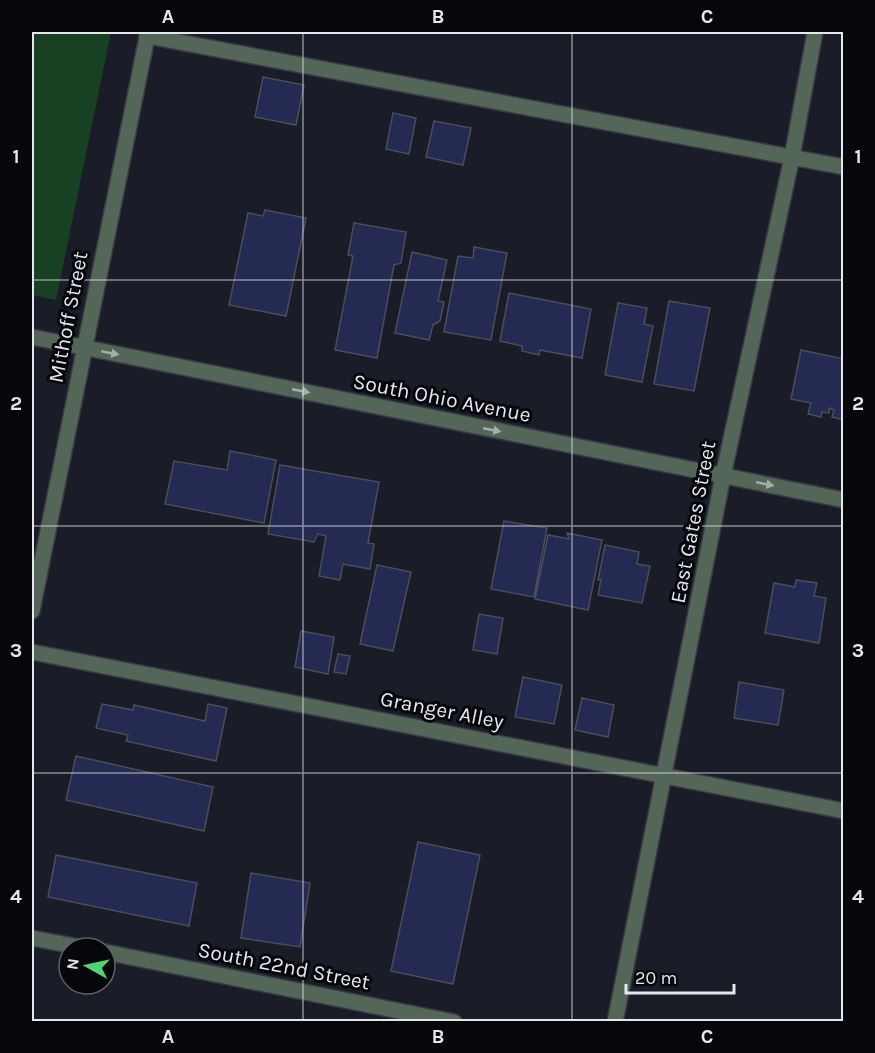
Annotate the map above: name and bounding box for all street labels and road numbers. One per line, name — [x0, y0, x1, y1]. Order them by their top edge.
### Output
street label: Mithoff Street — [44, 249, 92, 385]
street label: South Ohio Avenue — [351, 369, 533, 427]
street label: East Gates Street — [666, 439, 721, 605]
street label: Granger Alley — [378, 686, 506, 734]
street label: South 22nd Street — [196, 938, 372, 994]

